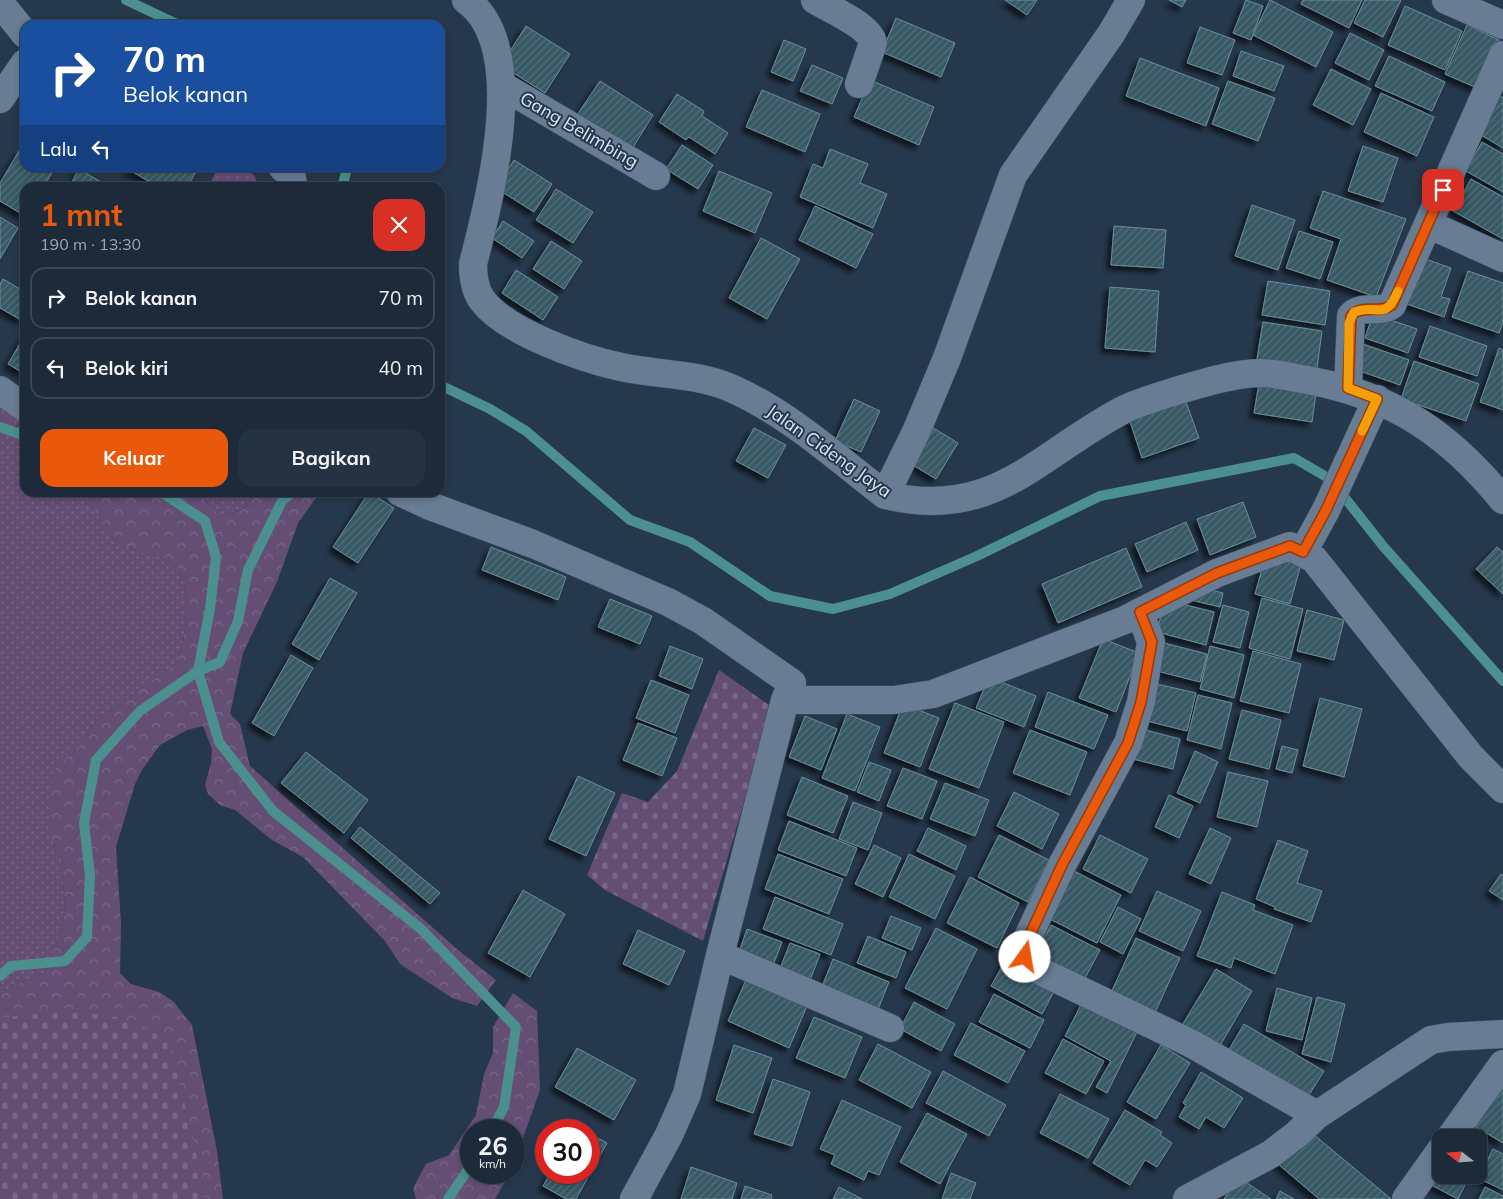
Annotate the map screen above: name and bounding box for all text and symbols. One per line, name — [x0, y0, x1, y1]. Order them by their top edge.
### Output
text: 70 m — [123, 37, 206, 81]
icon: right — [40, 40, 105, 105]
text: Belok kanan — [123, 80, 248, 108]
street label: Gang Belimbing — [516, 86, 643, 173]
icon: left — [87, 135, 115, 163]
text: Lalu — [40, 137, 77, 161]
pin — [1422, 169, 1464, 211]
icon: arrive — [1429, 176, 1457, 204]
text: 1 mnt — [40, 196, 123, 234]
button: close — [373, 199, 425, 251]
text: 190 m · 13:30 — [40, 234, 141, 254]
icon: right — [42, 284, 70, 312]
text: Belok kanan — [85, 286, 197, 310]
text: 70 m — [379, 286, 423, 310]
icon: left — [42, 354, 70, 382]
text: Belok kiri — [85, 356, 168, 380]
text: 40 m — [379, 356, 423, 380]
street label: Jalan Cideng Jaya — [762, 399, 896, 502]
button: Keluar — [40, 429, 228, 487]
button: Bagikan — [238, 429, 425, 487]
position arrow — [998, 930, 1050, 982]
speed limit sign: 30 — [535, 1119, 600, 1184]
north arrow — [1432, 1129, 1488, 1184]
map controls — [1432, 1129, 1487, 1184]
text: 26 — [477, 1130, 508, 1161]
text: km/h — [479, 1156, 506, 1171]

